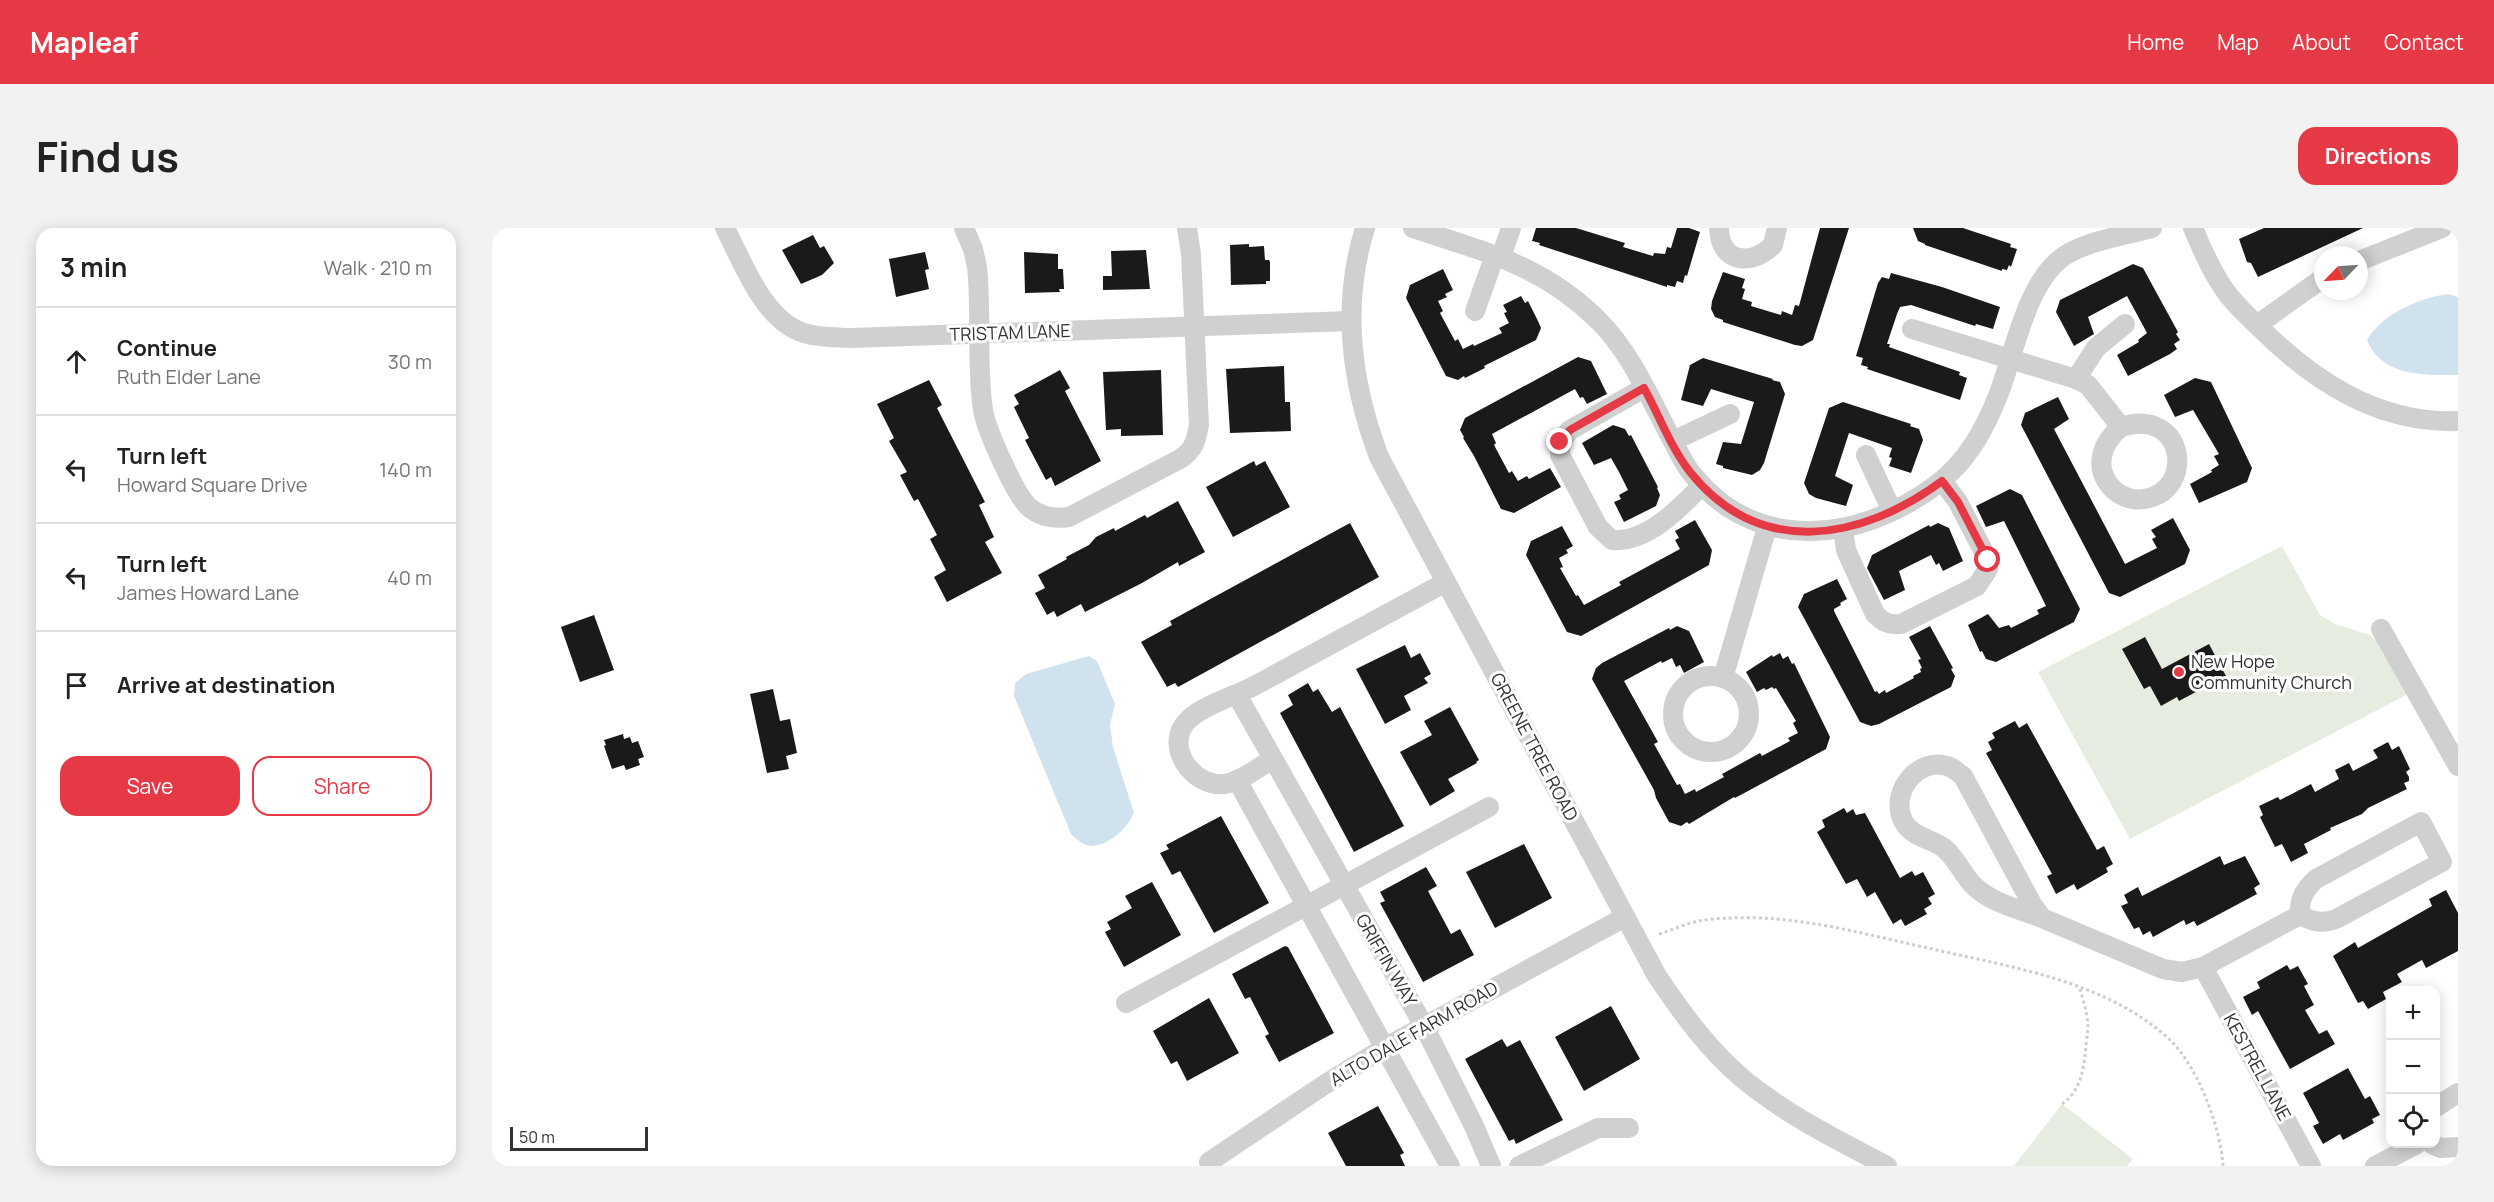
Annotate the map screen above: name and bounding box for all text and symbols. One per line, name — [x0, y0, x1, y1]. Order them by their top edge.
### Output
text: Mapleaf — [30, 23, 138, 61]
text: Home — [2127, 28, 2184, 56]
text: Map — [2217, 28, 2259, 56]
text: About — [2292, 28, 2351, 56]
text: Contact — [2384, 28, 2464, 56]
text: Find us — [36, 127, 179, 185]
button: Directions — [2298, 127, 2458, 185]
north arrow — [2314, 246, 2368, 300]
text: 3 min — [60, 249, 127, 285]
text: Walk · 210 m — [324, 254, 432, 281]
street label: TRISTAM LANE — [949, 318, 1071, 346]
text: Continue — [117, 333, 217, 363]
icon: ahead — [60, 345, 93, 378]
text: 30 m — [388, 348, 432, 375]
text: Ruth Elder Lane — [117, 363, 261, 390]
route end — [1546, 428, 1572, 454]
text: Turn left — [117, 441, 207, 471]
icon: left — [60, 453, 93, 486]
text: 140 m — [379, 456, 432, 483]
text: Howard Square Drive — [117, 471, 307, 498]
route start — [1974, 546, 2000, 572]
text: Turn left — [117, 549, 207, 579]
icon: left — [60, 561, 93, 594]
text: 40 m — [387, 564, 432, 591]
text: James Howard Lane — [117, 579, 299, 606]
place label: New Hope Community Church — [2191, 649, 2352, 694]
marker: New Hope Community Church — [2172, 665, 2186, 679]
street label: GREENE TREE ROAD — [1486, 668, 1584, 825]
icon: arrive — [60, 669, 93, 702]
text: Arrive at destination — [117, 670, 335, 700]
button: Save — [60, 756, 240, 816]
button: Share — [252, 756, 432, 816]
street label: GRIFFIN WAY — [1351, 909, 1423, 1011]
street label: ALTO DALE FARM ROAD — [1325, 975, 1502, 1091]
map controls — [2386, 986, 2440, 1148]
button: + — [2386, 986, 2440, 1040]
street label: KESTREL LANE — [2219, 1009, 2297, 1124]
button: − — [2386, 1040, 2440, 1094]
button: locate — [2386, 1094, 2440, 1148]
scale bar — [510, 1124, 648, 1152]
text: 50 m — [519, 1126, 555, 1148]

